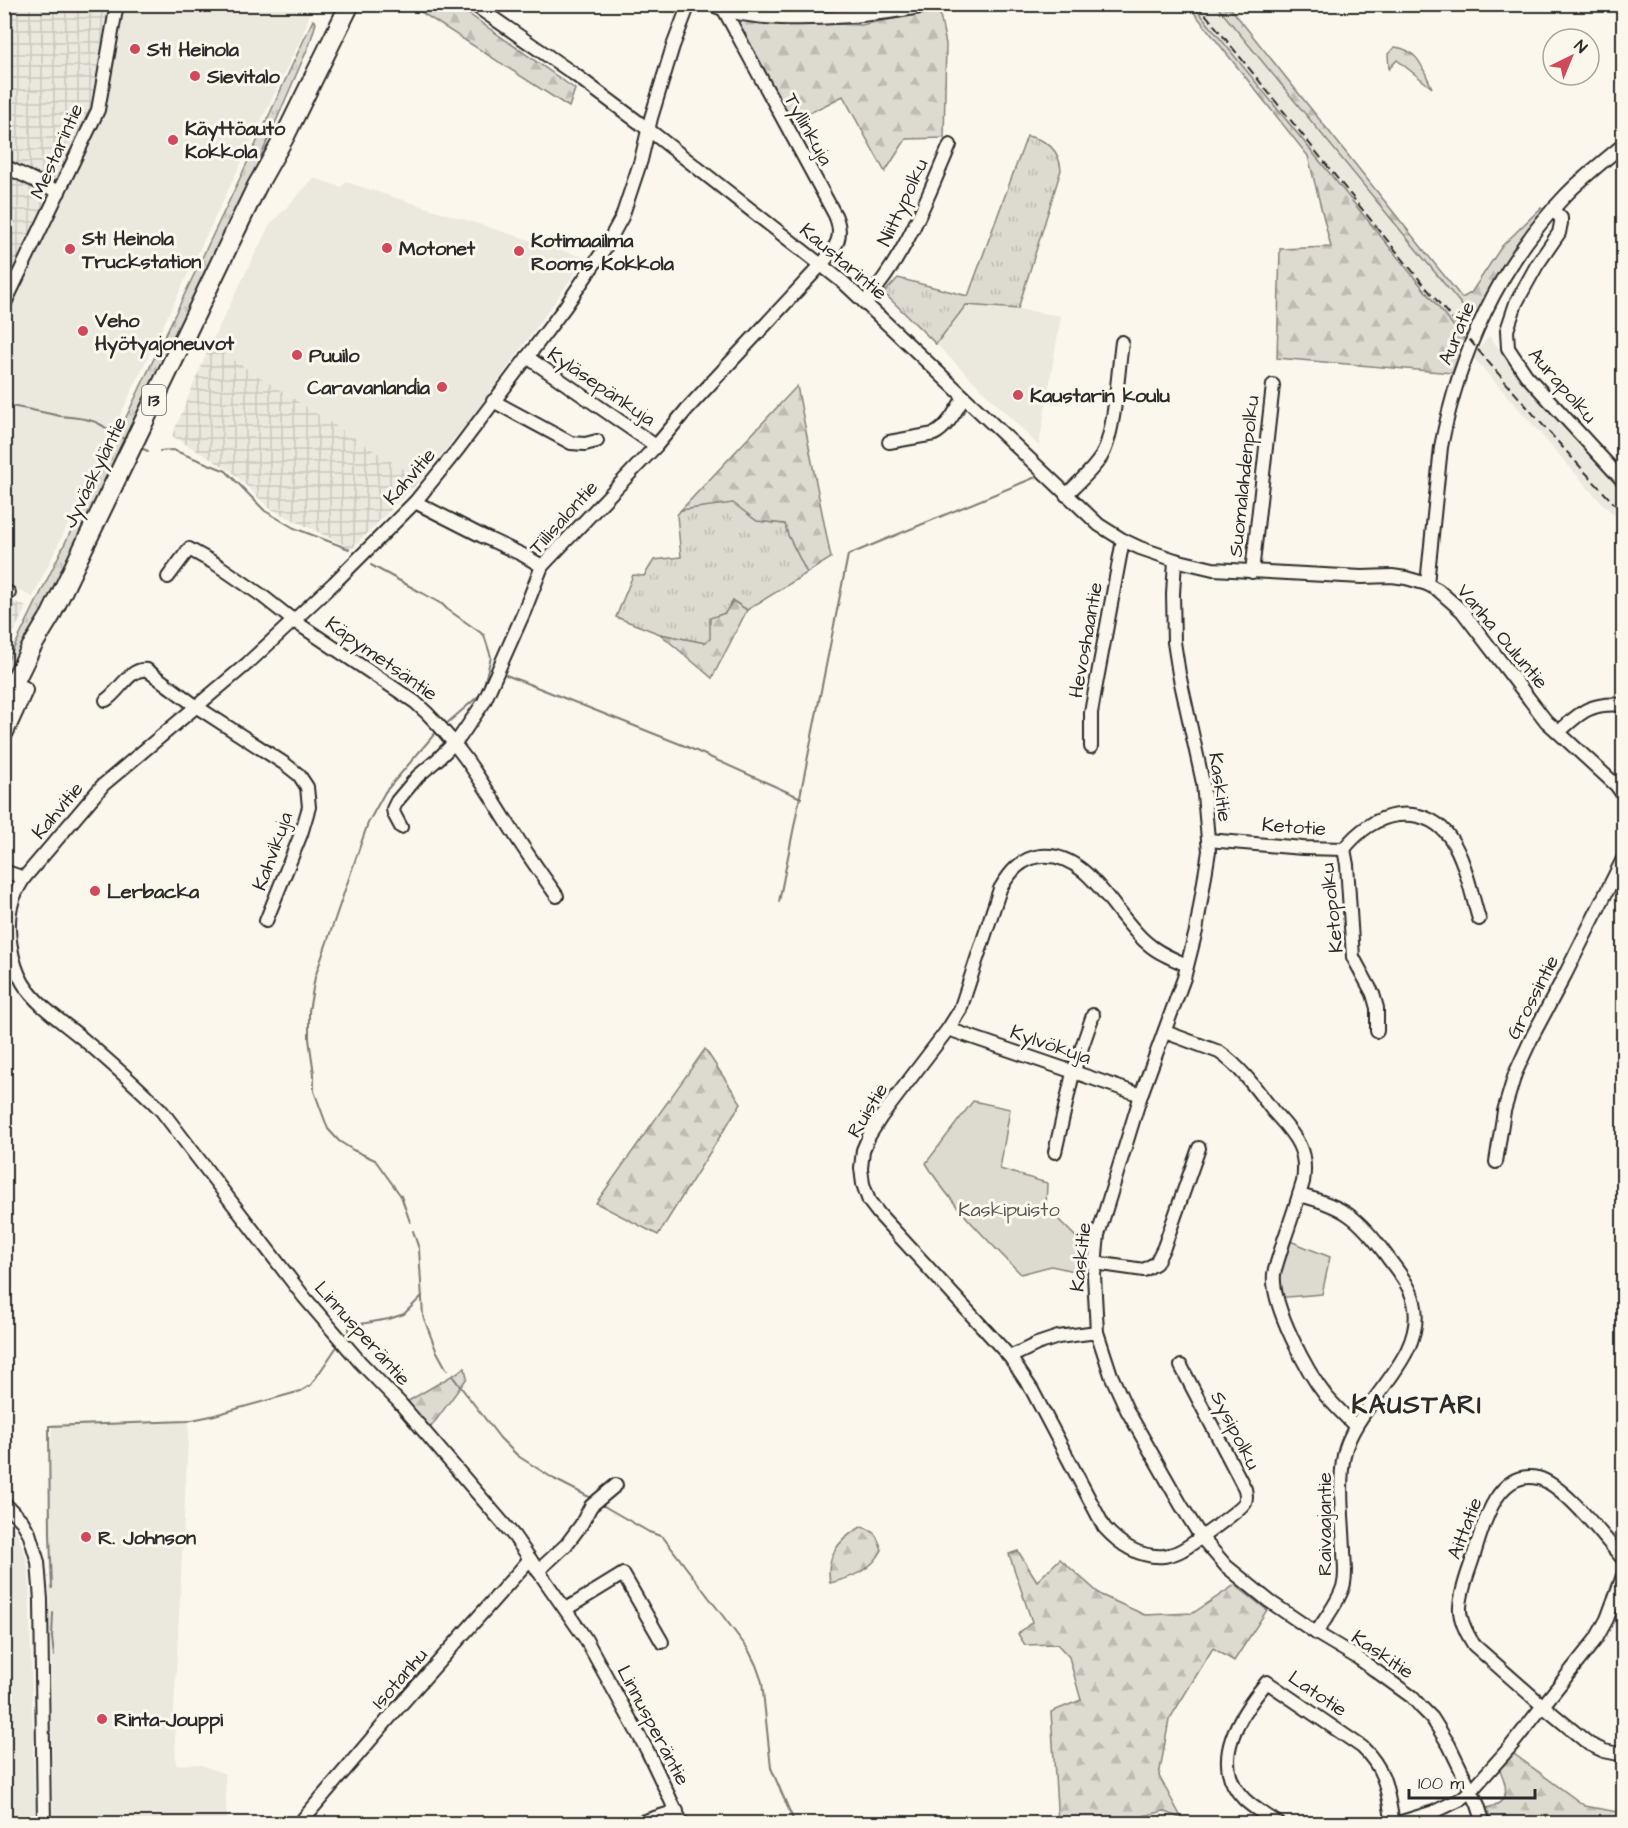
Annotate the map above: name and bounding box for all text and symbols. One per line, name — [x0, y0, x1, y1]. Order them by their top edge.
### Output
north arrow — [1541, 27, 1601, 87]
text: N — [1569, 35, 1592, 58]
place label: St1 Heinola — [146, 36, 240, 64]
marker: St1 Heinola — [128, 42, 142, 56]
place label: Sievitalo — [206, 63, 281, 91]
marker: Sievitalo — [188, 69, 202, 83]
street label: Tyllinkuja — [776, 88, 840, 171]
street label: Mestarintie — [23, 99, 90, 204]
place label: Käyttöauto Kokkola — [185, 115, 286, 166]
marker: Käyttöauto Kokkola — [166, 133, 180, 147]
street label: Niittypolku — [870, 154, 936, 251]
street label: Kaustarintie — [793, 217, 893, 307]
place label: St1 Heinola Truckstation — [81, 225, 201, 276]
place label: Kotimaailma Rooms Kokkola — [531, 227, 675, 278]
place label: Motonet — [399, 235, 476, 263]
marker: Motonet — [380, 241, 394, 255]
marker: St1 Heinola Truckstation — [63, 242, 77, 256]
marker: Kotimaailma Rooms Kokkola — [512, 244, 526, 258]
street label: Auratie — [1432, 297, 1482, 369]
place label: Veho Hyötyajoneuvot — [94, 307, 235, 359]
marker: Veho Hyötyajoneuvot — [76, 324, 90, 338]
street label: Kyläsepänkuja — [541, 340, 661, 434]
place label: Puuilo — [309, 342, 360, 370]
street label: Aurapolku — [1521, 342, 1603, 430]
marker: Puuilo — [290, 348, 304, 362]
place label: Caravanlandia — [307, 374, 431, 402]
marker: Caravanlandia — [435, 380, 449, 394]
place label: Kaustarin koulu — [1030, 382, 1170, 410]
road number: 13 — [142, 385, 166, 415]
marker: Kaustarin koulu — [1011, 388, 1025, 402]
street label: Suomalahdenpolku — [1222, 394, 1266, 558]
street label: Jyväskyläntie — [56, 412, 135, 533]
street label: Kahvitie — [377, 442, 443, 511]
street label: Tiilisalontie — [523, 474, 605, 561]
street label: Vanha Ouluntie — [1450, 578, 1555, 695]
street label: Hevoshaantie — [1062, 580, 1110, 700]
street label: Käpymetsäntie — [319, 610, 443, 709]
street label: Kaskitie — [1201, 751, 1239, 824]
street label: Kahvitie — [25, 776, 90, 846]
street label: Kahvikuja — [246, 808, 300, 895]
street label: Ketotie — [1261, 811, 1327, 843]
street label: Ketopolku — [1313, 862, 1351, 954]
place label: Lerbacka — [107, 878, 200, 906]
marker: Lerbacka — [88, 884, 102, 898]
street label: Grossintie — [1500, 950, 1566, 1044]
street label: Kylvökuja — [1006, 1018, 1095, 1073]
street label: Ruistie — [841, 1078, 895, 1143]
park label: Kaskipuisto — [958, 1196, 1060, 1224]
street label: Kaskitie — [1063, 1221, 1099, 1293]
street label: Linnusperäntie — [308, 1275, 417, 1392]
street label: Sysipolku — [1202, 1386, 1267, 1475]
district label: KAUSTARI — [1351, 1387, 1483, 1423]
street label: Raivaajantie — [1311, 1472, 1339, 1576]
street label: Aittatie — [1440, 1493, 1490, 1563]
place label: R. Johnson — [98, 1524, 196, 1552]
marker: R. Johnson — [79, 1530, 93, 1544]
street label: Kaskitie — [1346, 1624, 1419, 1686]
street label: Isotanhu — [365, 1642, 434, 1715]
street label: Linnusperäntie — [610, 1661, 697, 1791]
street label: Latotie — [1283, 1664, 1352, 1724]
place label: Rinta-Jouppi — [114, 1706, 224, 1734]
marker: Rinta-Jouppi — [95, 1712, 109, 1726]
scale bar — [1409, 1762, 1535, 1800]
text: 100 m — [1418, 1771, 1464, 1796]

